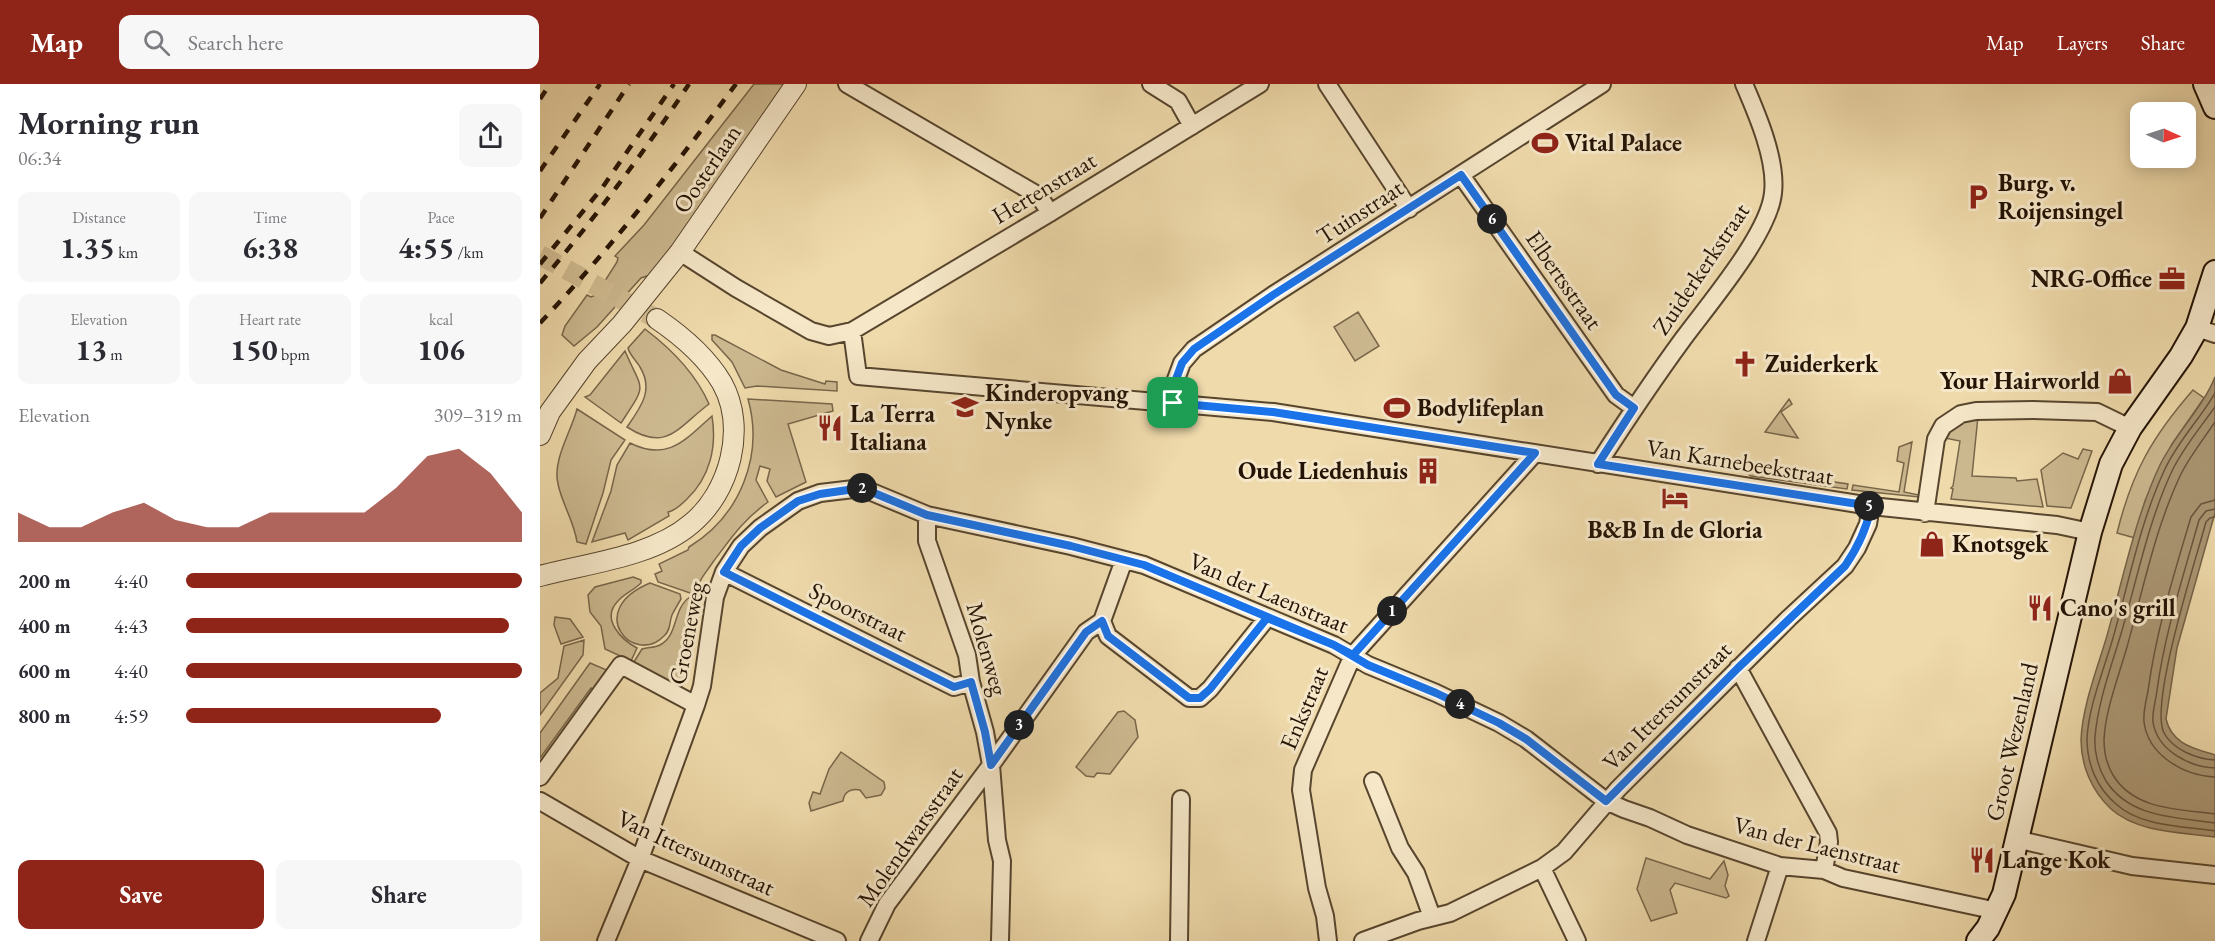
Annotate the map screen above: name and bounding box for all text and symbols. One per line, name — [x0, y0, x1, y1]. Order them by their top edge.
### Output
search box — [119, 15, 539, 69]
text: Map — [30, 24, 83, 60]
icon: search — [140, 26, 173, 59]
text: Search here — [188, 28, 283, 57]
text: Map — [1986, 29, 2024, 56]
text: Layers — [2057, 29, 2108, 56]
text: Share — [2141, 29, 2185, 56]
text: Morning run — [18, 101, 200, 144]
north arrow — [2130, 102, 2196, 168]
map controls — [2130, 102, 2196, 168]
button: share — [459, 104, 522, 167]
street label: Oosterlaan — [666, 118, 748, 219]
place label: Vital Palace — [1565, 127, 1682, 158]
sports icon: Vital Palace — [1530, 128, 1560, 158]
street label: Hertenstraat — [986, 144, 1102, 231]
text: 06:34 — [18, 145, 61, 171]
place label: Burg. v. Roijensingel — [1998, 167, 2123, 227]
street label: Tuinstraat — [1310, 172, 1409, 251]
parking icon: Burg. v. Roijensingel — [1963, 182, 1993, 212]
street label: Zuiderkerkstraat — [1645, 196, 1756, 341]
pin: 6 — [1477, 204, 1507, 234]
text: Distance — [72, 207, 126, 228]
text: Time — [253, 207, 287, 228]
text: Pace — [428, 207, 454, 228]
text: 6 — [1488, 208, 1496, 229]
street label: Elbertsstraat — [1519, 224, 1610, 336]
text: 1.35 — [60, 228, 115, 267]
text: 6:38 — [242, 228, 298, 267]
text: 4:55 — [398, 228, 454, 267]
text: km — [115, 242, 138, 263]
text: /km — [454, 242, 484, 263]
place label: NRG-Office — [2031, 263, 2152, 294]
office icon: NRG-Office — [2157, 264, 2187, 294]
text: Elevation — [70, 309, 128, 330]
text: Heart rate — [239, 309, 301, 330]
text: kcal — [429, 309, 453, 330]
text: 13 — [75, 330, 107, 369]
text: 150 — [230, 330, 278, 369]
text: 106 — [417, 330, 465, 369]
text: m — [107, 344, 123, 365]
text: bpm — [278, 344, 310, 365]
place label: Zuiderkerk — [1765, 348, 1879, 379]
church icon: Zuiderkerk — [1730, 349, 1760, 379]
place label: Your Hairworld — [1940, 365, 2101, 396]
shop icon: Your Hairworld — [2105, 366, 2135, 396]
place label: Kinderopvang Nynke — [985, 377, 1130, 437]
pin — [1147, 377, 1198, 428]
icon: arrive — [1156, 386, 1189, 419]
school or university icon: Kinderopvang Nynke — [950, 392, 980, 422]
place label: Bodylifeplan — [1417, 392, 1544, 424]
sports icon: Bodylifeplan — [1382, 393, 1412, 423]
place label: La Terra Italiana — [850, 398, 936, 457]
text: Elevation — [18, 402, 90, 428]
text: 309–319 m — [434, 402, 522, 428]
restaurant icon: La Terra Italiana — [815, 413, 845, 443]
street label: Van Karnebeekstraat — [1644, 431, 1836, 492]
place label: Oude Liedenhuis — [1238, 455, 1408, 486]
building icon: Oude Liedenhuis — [1413, 456, 1443, 486]
pin: 2 — [847, 473, 877, 503]
text: 2 — [858, 477, 866, 498]
hotel icon: B&B In de Gloria — [1660, 483, 1690, 513]
pin: 5 — [1854, 491, 1884, 521]
text: 5 — [1865, 495, 1873, 516]
place label: B&B In de Gloria — [1588, 514, 1763, 545]
place label: Knotsgek — [1952, 528, 2049, 560]
shop icon: Knotsgek — [1917, 529, 1947, 559]
street label: Van der Laenstraat — [1185, 545, 1354, 640]
text: 200 m — [18, 568, 71, 594]
text: 4:40 — [114, 568, 148, 594]
street label: Spoorstraat — [804, 575, 913, 649]
street label: Groeneweg — [661, 578, 712, 687]
place label: Cano's grill — [2060, 592, 2176, 624]
restaurant icon: Cano's grill — [2025, 593, 2055, 623]
pin: 1 — [1377, 596, 1407, 626]
street label: Molenweg — [959, 599, 1016, 700]
text: 1 — [1388, 600, 1396, 621]
text: 400 m — [18, 613, 71, 639]
text: 4:43 — [114, 613, 148, 639]
street label: Van Ittersumstraat — [1595, 634, 1738, 777]
text: 600 m — [18, 658, 71, 684]
text: 4:40 — [114, 658, 148, 684]
street label: Groot Wezenland — [1978, 659, 2045, 824]
street label: Enkstraat — [1272, 661, 1335, 754]
pin: 4 — [1445, 689, 1475, 719]
text: 4 — [1456, 693, 1464, 714]
text: 800 m — [18, 703, 71, 729]
text: 4:59 — [114, 703, 148, 729]
pin: 3 — [1004, 710, 1034, 740]
text: 3 — [1015, 714, 1023, 735]
street label: Molendwarsstraat — [850, 760, 970, 913]
street label: Van Ittersumstraat — [612, 802, 780, 903]
street label: Van der Laenstraat — [1731, 809, 1904, 880]
place label: Lange Kok — [2002, 844, 2111, 876]
restaurant icon: Lange Kok — [1967, 845, 1997, 875]
button: Save — [18, 860, 264, 929]
button: Share — [276, 860, 522, 929]

